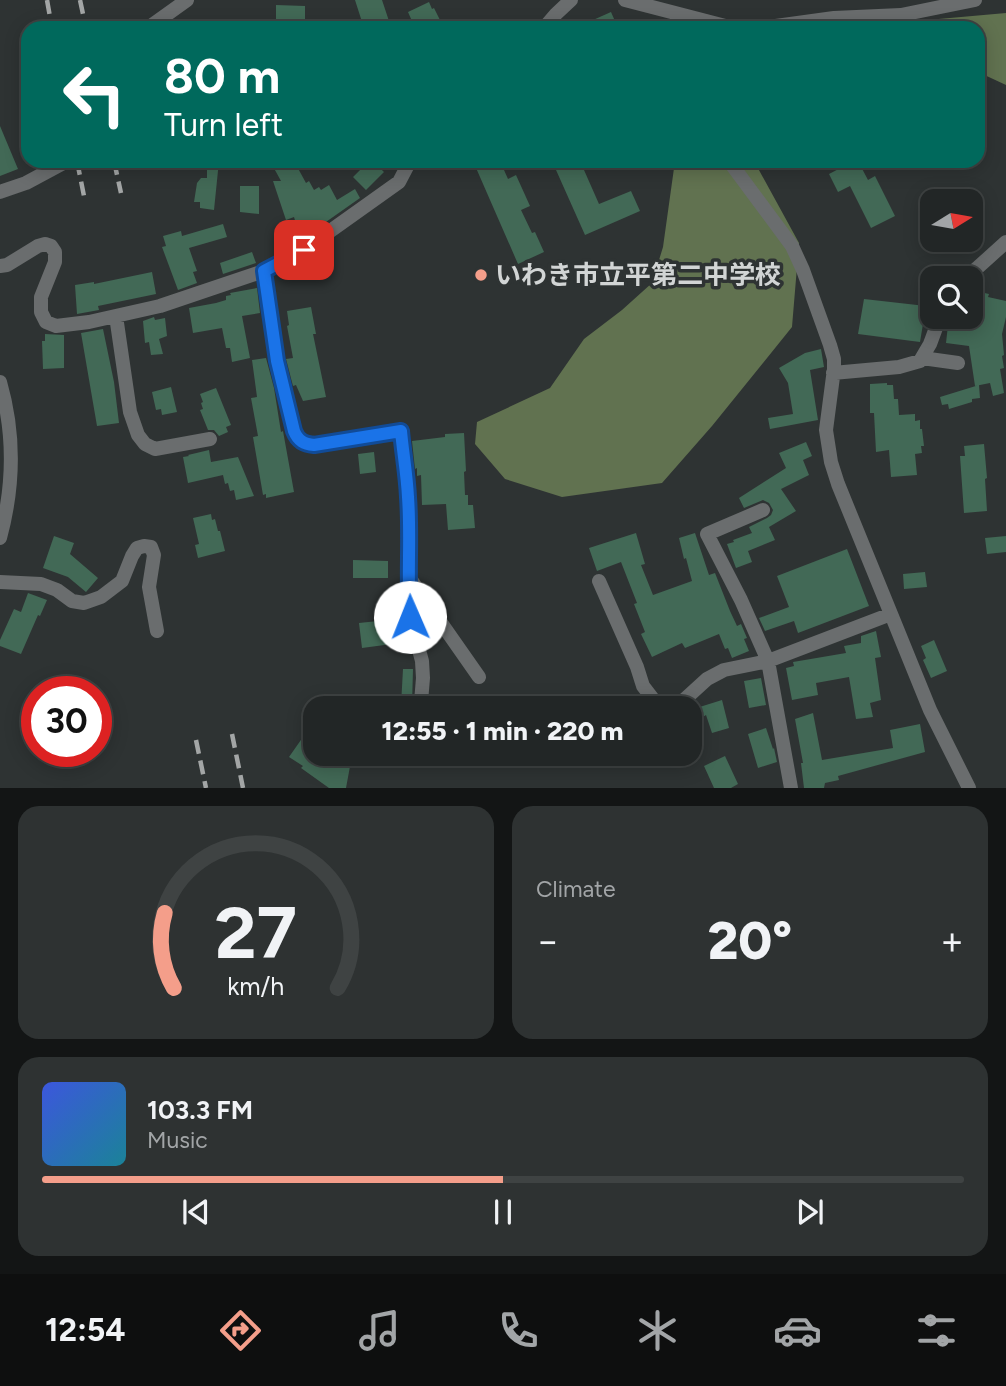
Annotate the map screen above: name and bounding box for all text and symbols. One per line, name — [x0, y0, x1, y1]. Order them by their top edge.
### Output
text: 80 m — [164, 46, 280, 105]
icon: left — [49, 49, 140, 140]
text: Turn left — [164, 106, 283, 144]
north arrow — [920, 189, 984, 252]
map controls — [920, 189, 983, 329]
pin — [274, 220, 334, 280]
icon: arrive — [285, 231, 323, 269]
place label: いわき市立平第二中学校 — [495, 259, 781, 291]
button: search — [920, 266, 983, 329]
marker: いわき市立平第二中学校 — [473, 267, 489, 283]
position arrow — [373, 580, 447, 654]
speed limit sign: 30 — [21, 676, 112, 767]
text: 12:55 · 1 min · 220 m — [382, 715, 623, 747]
text: Climate — [536, 875, 615, 903]
text: 27 — [215, 890, 297, 977]
text: 20° — [708, 910, 792, 972]
text: − — [536, 918, 560, 964]
text: + — [940, 918, 964, 964]
text: km/h — [227, 971, 285, 1001]
text: 103.3 FM — [147, 1094, 253, 1126]
text: Music — [147, 1126, 208, 1154]
icon: previous — [177, 1193, 215, 1231]
icon: pause — [484, 1193, 522, 1231]
icon: next — [791, 1193, 829, 1231]
icon: directions — [216, 1306, 265, 1355]
icon: music — [355, 1306, 404, 1355]
icon: phone — [494, 1306, 543, 1355]
icon: climate — [633, 1306, 682, 1355]
icon: car — [773, 1306, 822, 1355]
icon: filters — [912, 1306, 961, 1355]
text: 12:54 — [45, 1311, 126, 1349]

